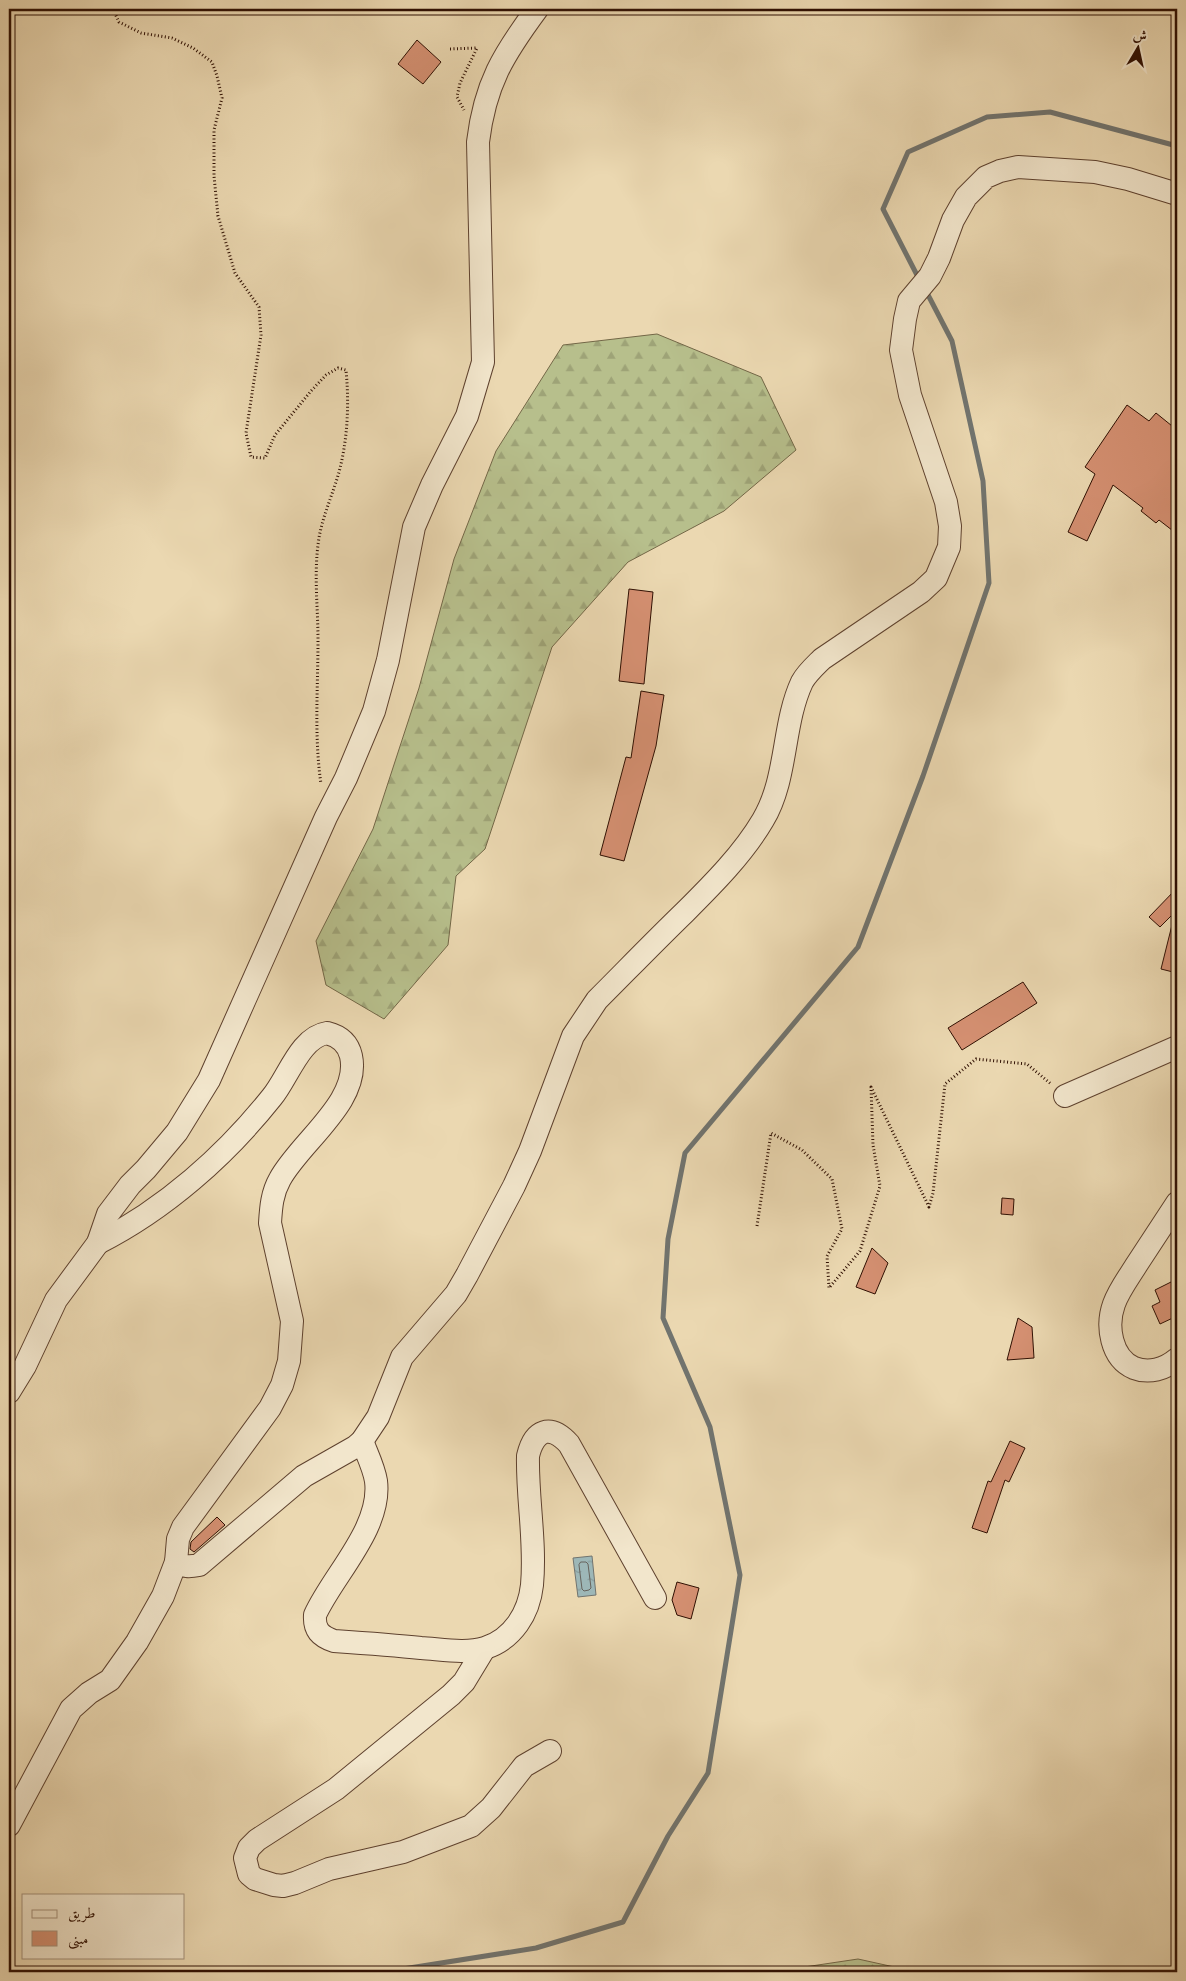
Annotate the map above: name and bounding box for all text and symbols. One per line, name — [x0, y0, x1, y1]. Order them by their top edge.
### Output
north arrow — [1114, 22, 1164, 72]
text: ش — [1132, 26, 1148, 46]
legend — [22, 1894, 185, 1958]
text: طريق — [68, 1904, 95, 1923]
text: مبنى — [68, 1930, 88, 1950]

